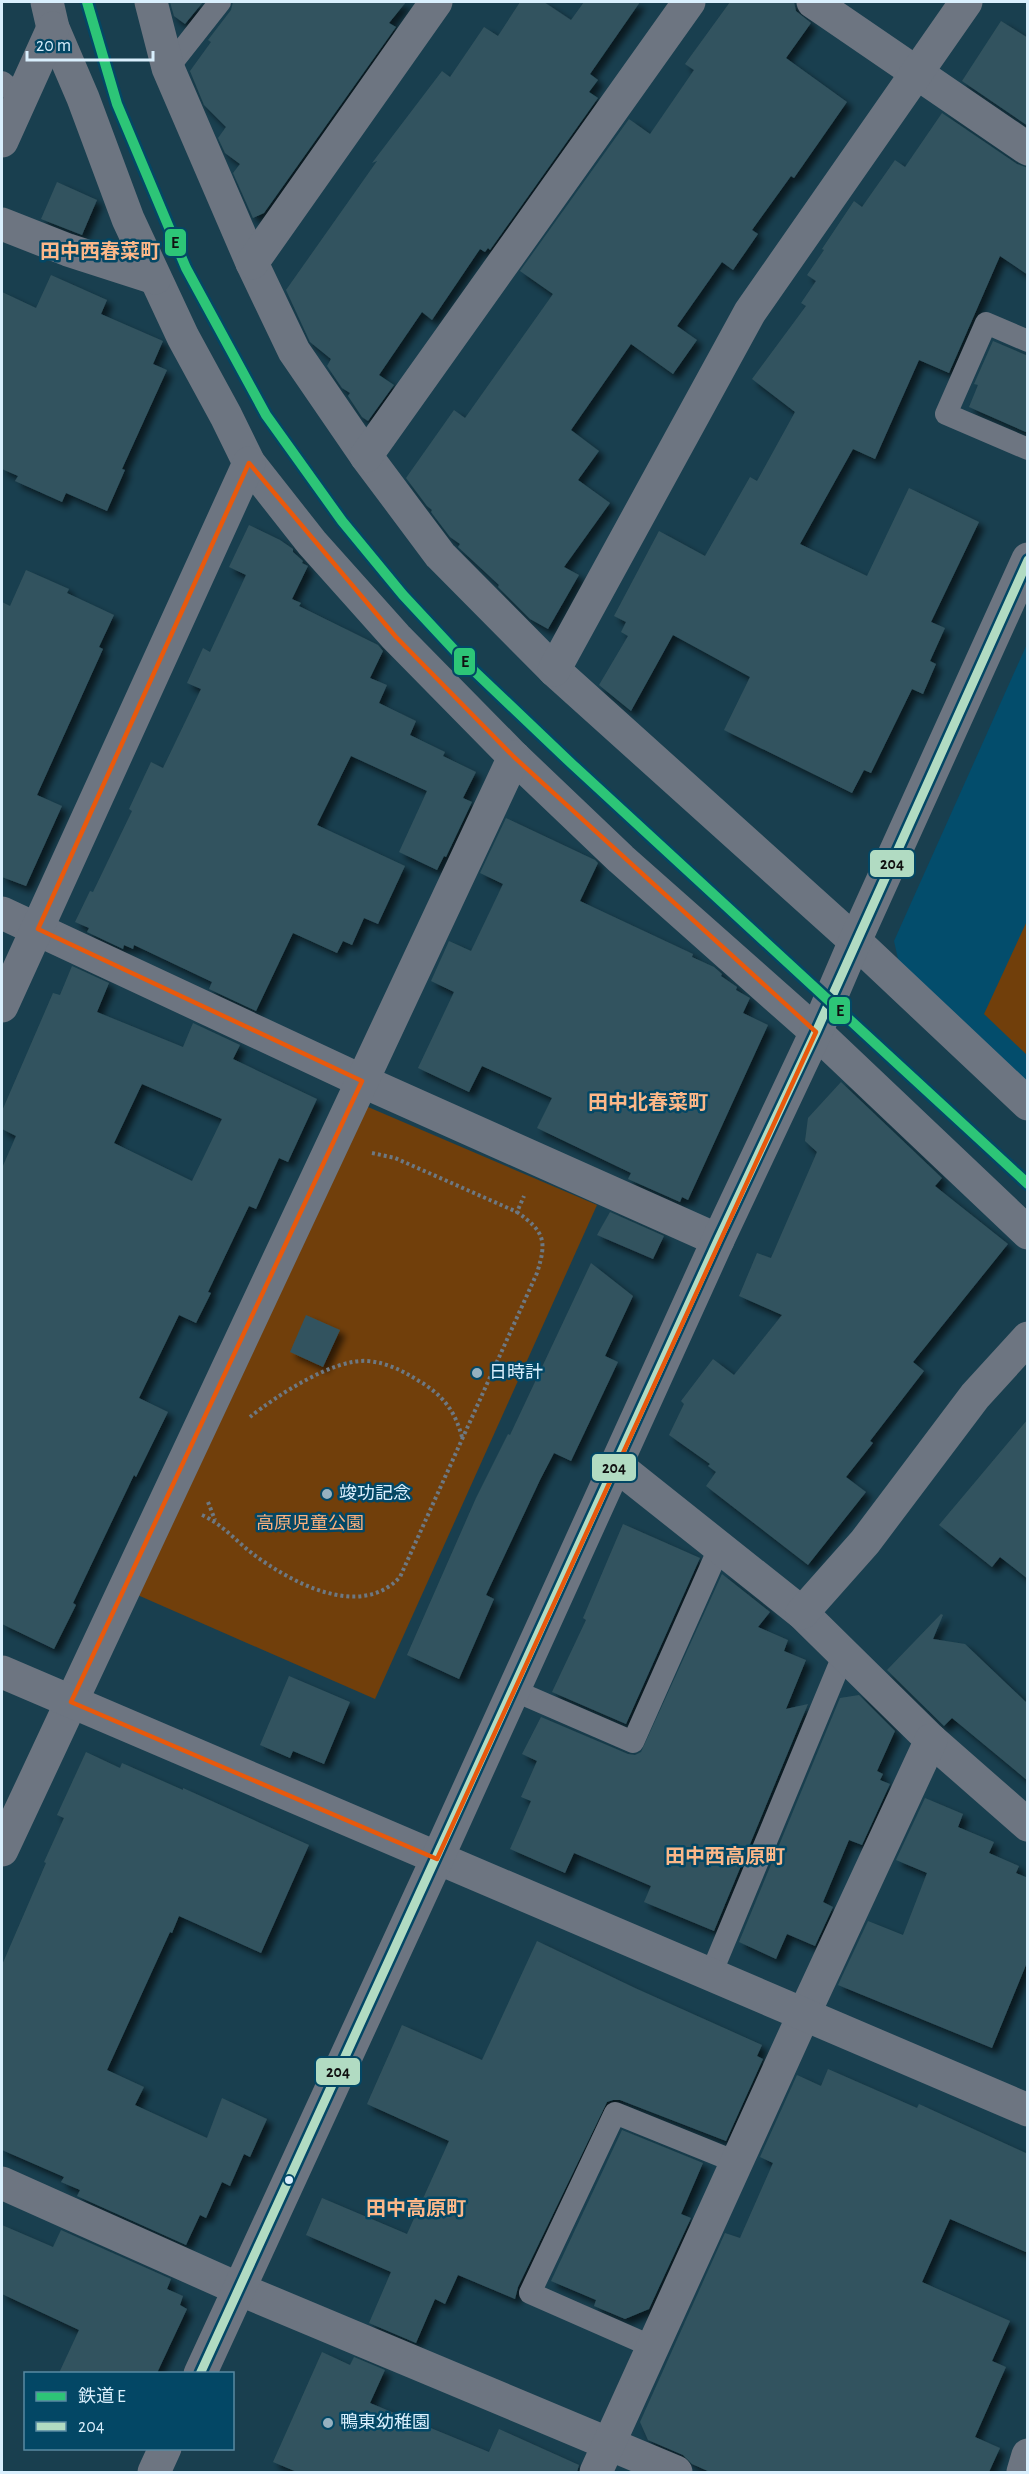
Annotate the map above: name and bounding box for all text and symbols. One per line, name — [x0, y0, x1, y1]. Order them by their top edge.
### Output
scale bar — [27, 24, 153, 62]
text: 20 m — [36, 37, 71, 55]
line badge: E — [164, 228, 187, 257]
text: E — [171, 235, 179, 251]
district label: 田中西春菜町 — [40, 240, 160, 262]
line badge: E — [453, 647, 476, 676]
text: E — [461, 654, 469, 670]
line badge: 204 — [869, 849, 915, 878]
text: 204 — [880, 856, 904, 872]
line badge: E — [828, 996, 851, 1025]
text: E — [836, 1003, 844, 1019]
district label: 田中北春菜町 — [588, 1091, 708, 1113]
place label: 日時計 — [489, 1363, 543, 1382]
marker: 日時計 — [470, 1366, 484, 1380]
line badge: 204 — [591, 1453, 637, 1482]
text: 204 — [602, 1460, 626, 1476]
place label: 竣功記念 — [339, 1483, 411, 1503]
marker: 竣功記念 — [320, 1487, 334, 1501]
park label: 高原児童公園 — [256, 1514, 364, 1533]
district label: 田中西高原町 — [665, 1846, 785, 1867]
line badge: 204 — [315, 2057, 361, 2086]
text: 204 — [326, 2064, 350, 2080]
unlabelled marker — [283, 2174, 295, 2186]
district label: 田中高原町 — [366, 2198, 466, 2219]
legend — [24, 2372, 234, 2450]
text: 鉄道 E — [78, 2386, 126, 2406]
place label: 鴨東幼稚園 — [340, 2412, 430, 2432]
marker: 鴨東幼稚園 — [321, 2416, 335, 2430]
text: 204 — [78, 2418, 105, 2436]

